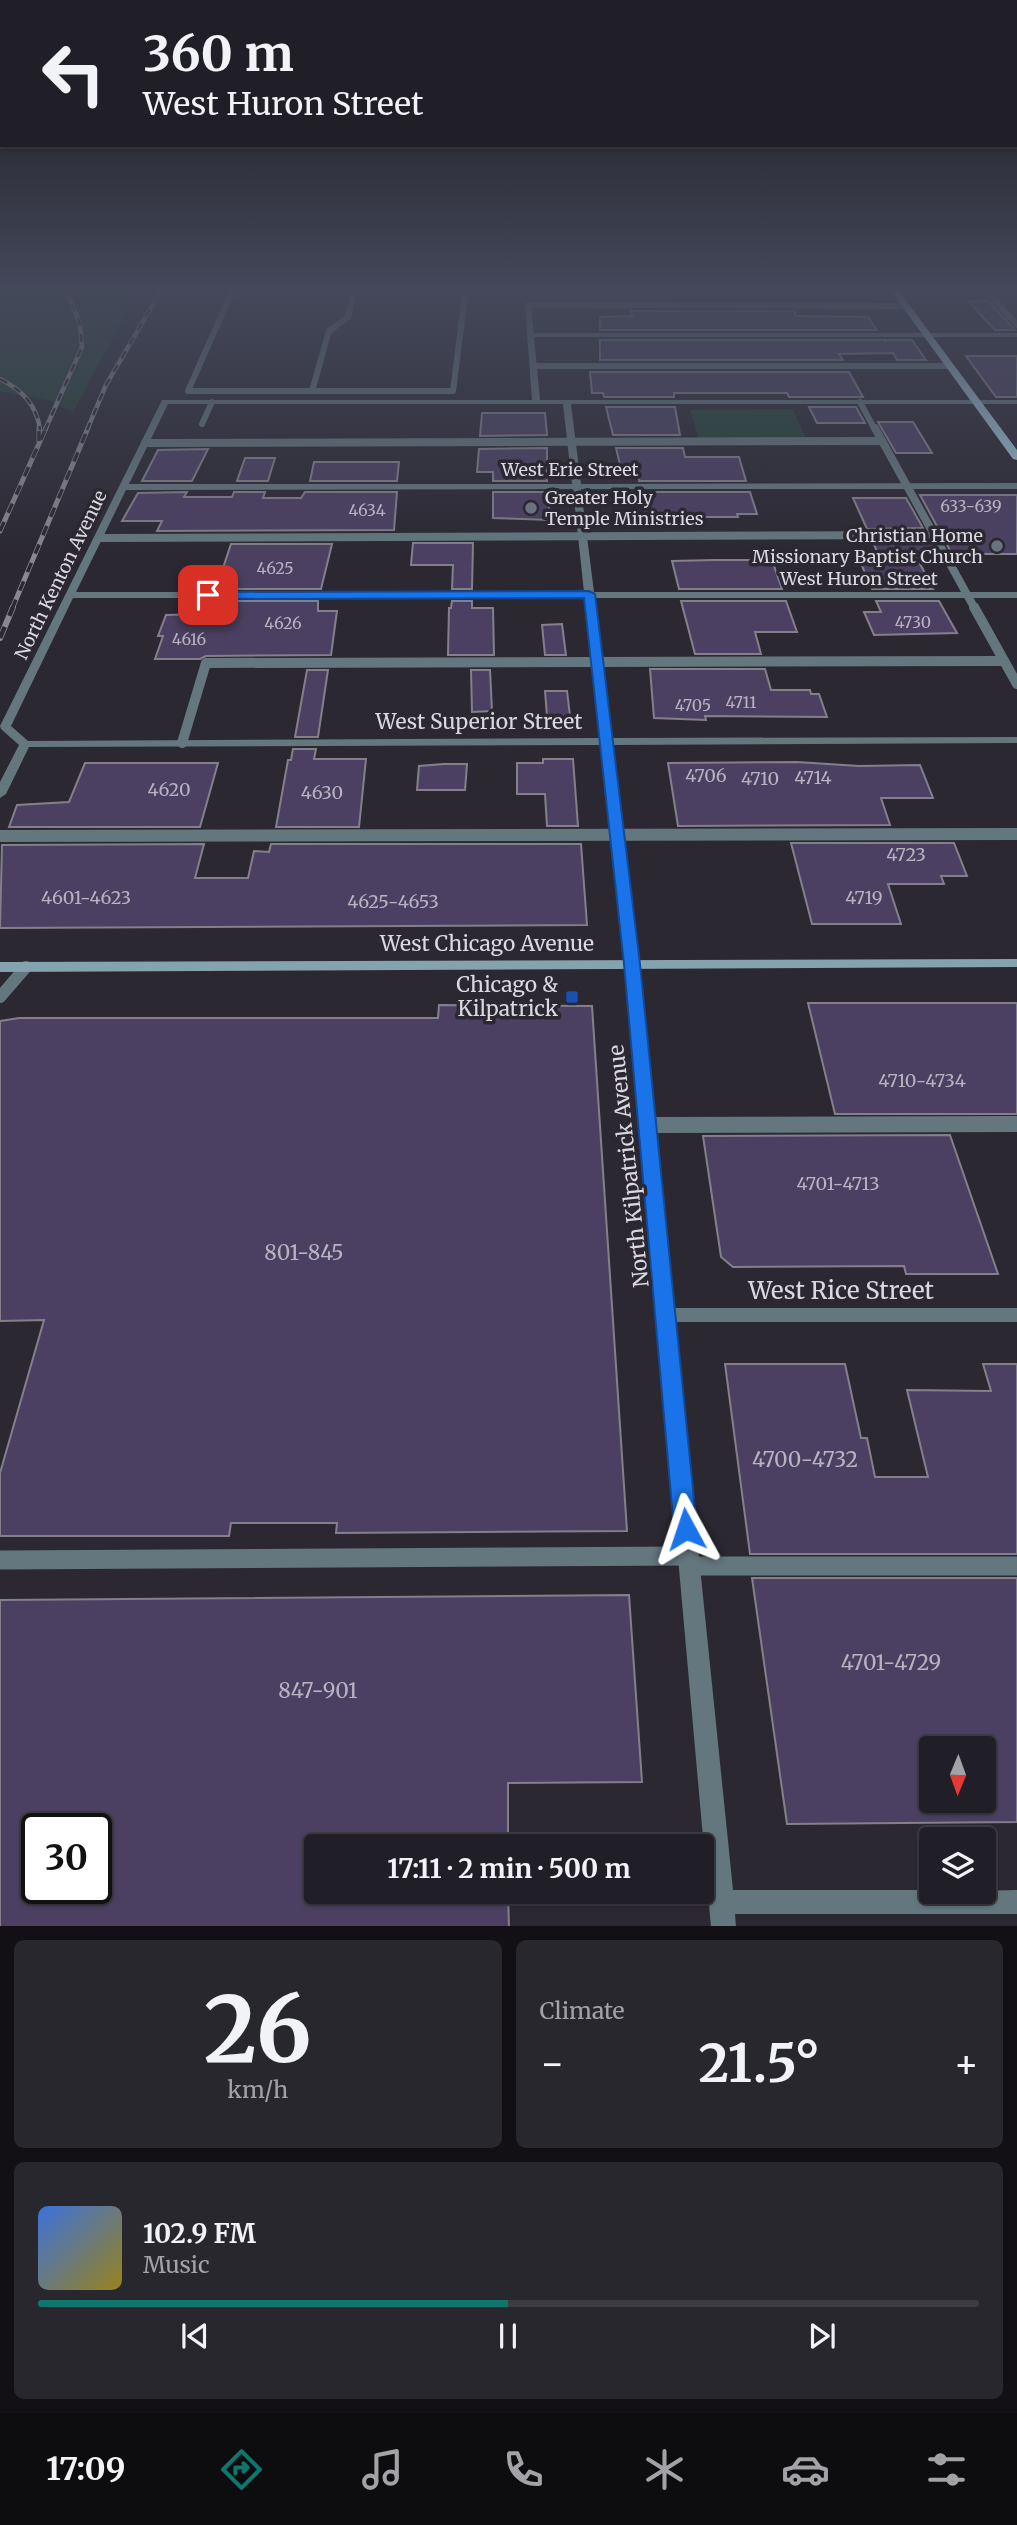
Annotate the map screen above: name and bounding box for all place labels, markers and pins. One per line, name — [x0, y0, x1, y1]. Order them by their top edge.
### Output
place label: Greater Holy Temple Ministries — [545, 486, 704, 530]
marker: Greater Holy Temple Ministries — [523, 500, 539, 516]
place label: Christian Home Missionary Baptist Church — [752, 524, 983, 568]
marker: Christian Home Missionary Baptist Church — [989, 538, 1005, 554]
pin — [178, 565, 238, 625]
place label: Chicago & Kilpatrick — [456, 971, 559, 1022]
marker: Chicago & Kilpatrick — [564, 989, 580, 1005]

